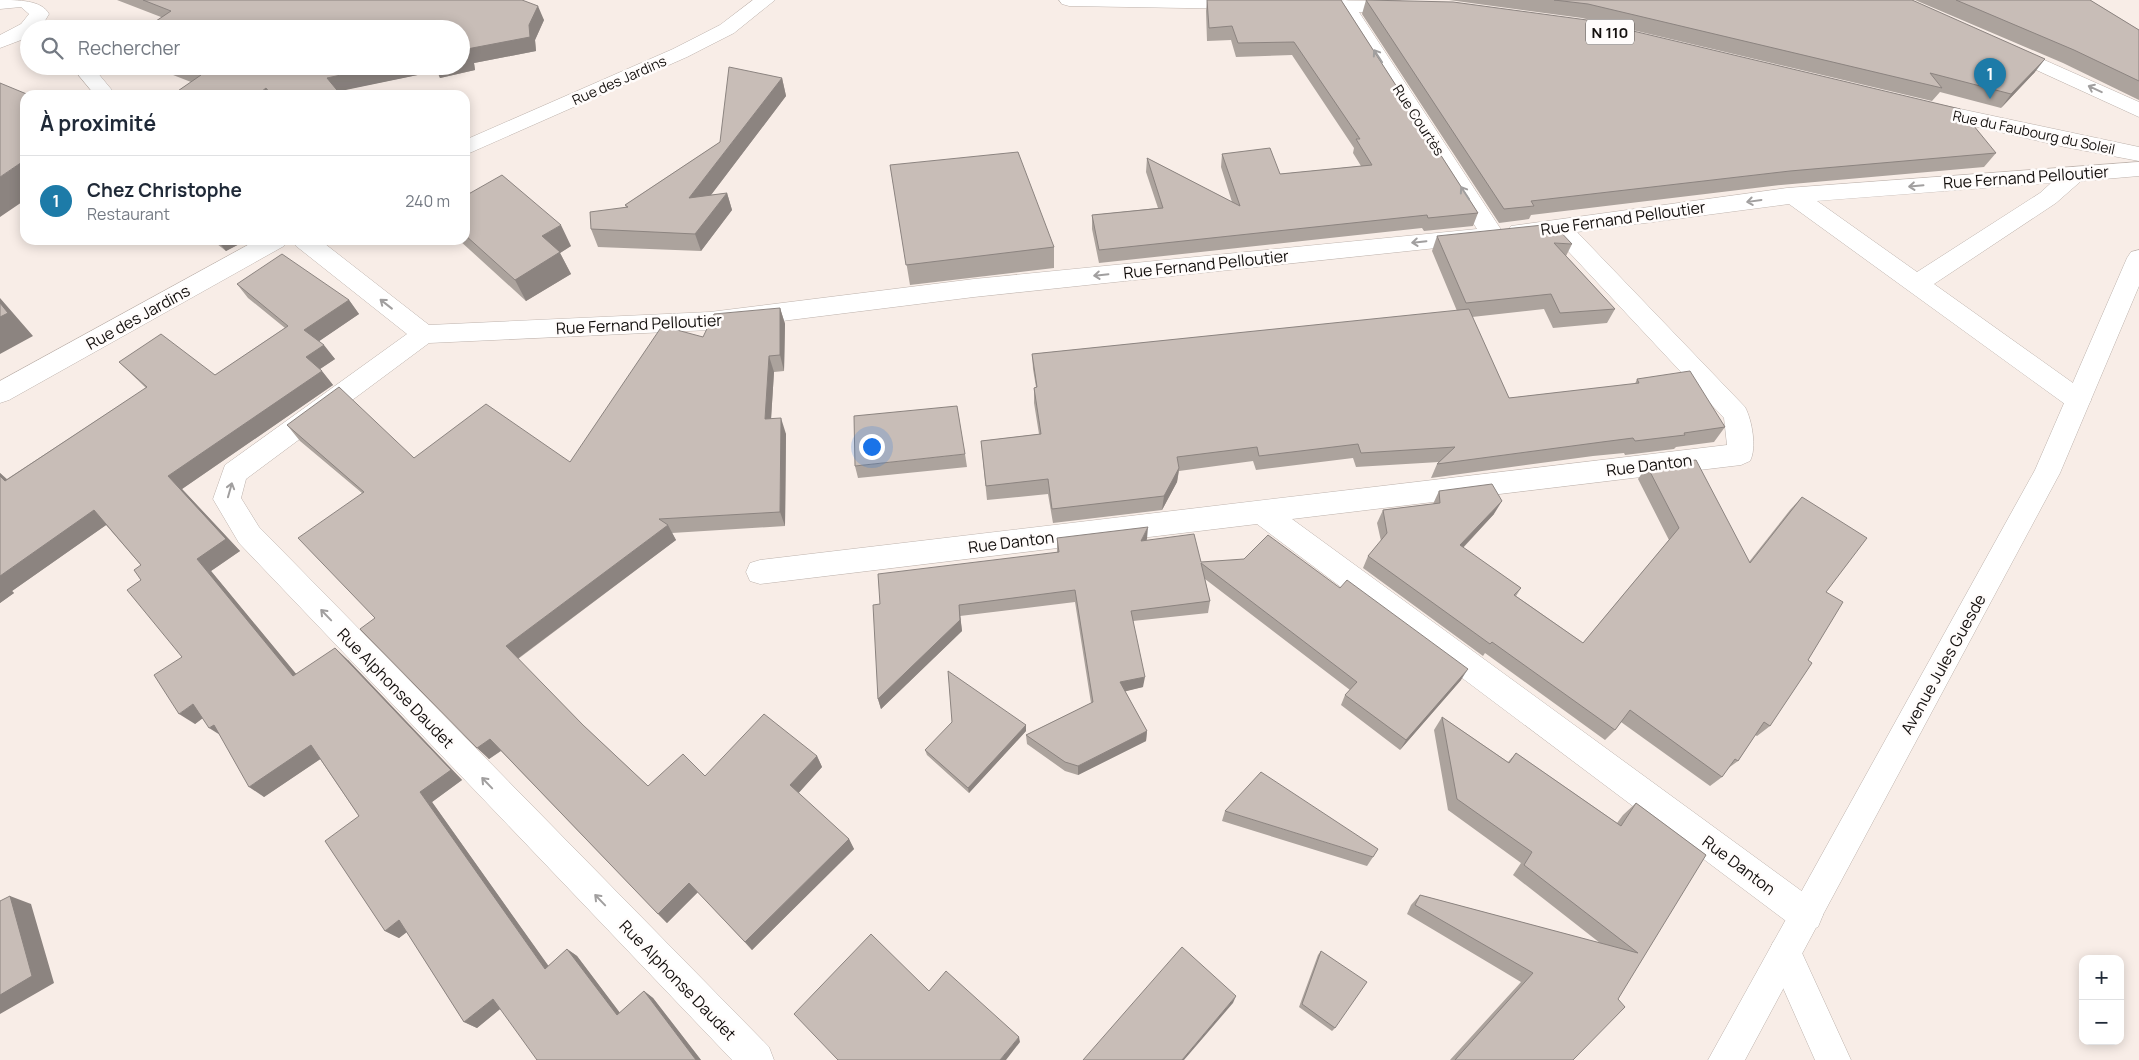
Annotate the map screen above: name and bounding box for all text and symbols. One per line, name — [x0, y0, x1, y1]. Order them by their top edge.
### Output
search box — [20, 20, 470, 75]
road number: N 110 — [1586, 20, 1634, 44]
icon: search — [38, 34, 66, 62]
text: Rechercher — [78, 35, 180, 61]
one-way arrow — [1373, 50, 1383, 64]
street label: Rue des Jardins — [569, 51, 669, 109]
pin: 1 — [1974, 58, 2006, 99]
street label: Rue Courtès — [1389, 81, 1449, 159]
one-way arrow — [2088, 84, 2103, 93]
street label: Rue du Faubourg du Soleil — [1951, 106, 2117, 158]
text: À proximité — [40, 109, 156, 137]
street label: Rue Fernand Pelloutier — [1942, 160, 2110, 194]
text: Chez Christophe — [87, 177, 242, 203]
one-way arrow — [1908, 181, 1924, 190]
one-way arrow — [1460, 187, 1470, 201]
text: 1 — [52, 190, 60, 212]
text: 240 m — [405, 190, 450, 212]
street label: Rue Fernand Pelloutier — [1539, 196, 1707, 240]
one-way arrow — [1746, 196, 1762, 206]
text: Restaurant — [87, 203, 170, 225]
one-way arrow — [1412, 237, 1428, 247]
street label: Rue Fernand Pelloutier — [1122, 244, 1290, 284]
one-way arrow — [1093, 270, 1109, 279]
street label: Rue des Jardins — [82, 279, 194, 355]
one-way arrow — [379, 299, 393, 309]
street label: Rue Fernand Pelloutier — [555, 309, 723, 339]
your location — [859, 434, 885, 460]
street label: Rue Danton — [1605, 449, 1693, 481]
one-way arrow — [225, 482, 235, 498]
street label: Rue Danton — [967, 526, 1055, 558]
street label: Avenue Jules Guesde — [1895, 590, 1991, 738]
one-way arrow — [320, 609, 332, 621]
street label: Rue Alphonse Daudet — [333, 623, 459, 753]
one-way arrow — [481, 777, 493, 789]
street label: Rue Danton — [1698, 830, 1780, 900]
one-way arrow — [594, 893, 606, 906]
street label: Rue Alphonse Daudet — [615, 915, 741, 1045]
map controls — [2079, 955, 2124, 1045]
button: + — [2079, 955, 2124, 1000]
button: − — [2079, 1000, 2124, 1045]

